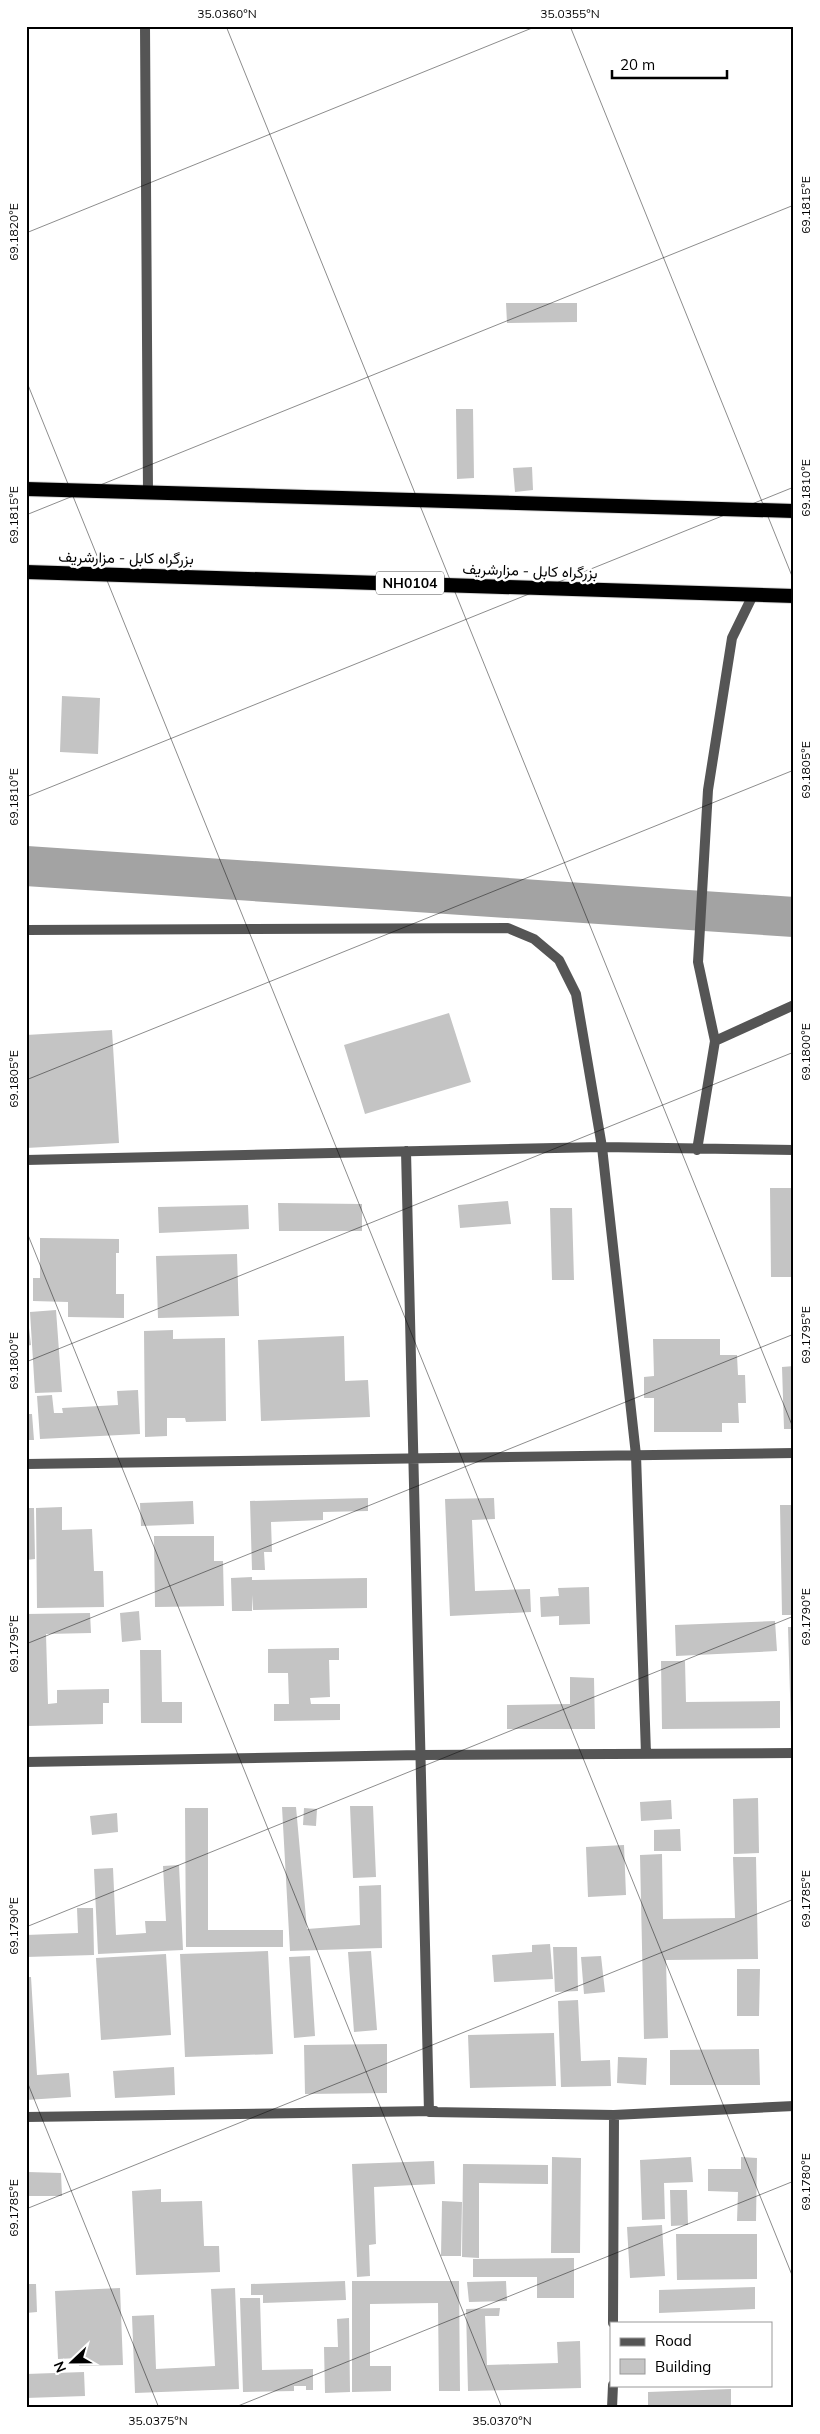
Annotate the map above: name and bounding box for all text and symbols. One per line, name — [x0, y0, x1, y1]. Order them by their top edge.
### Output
text: 35.0360°N — [197, 6, 257, 21]
text: 35.0355°N — [540, 6, 600, 21]
scale bar — [612, 48, 728, 80]
text: 20 m — [620, 55, 655, 74]
text: 69.1815°E — [798, 176, 813, 234]
text: 69.1820°E — [6, 203, 21, 261]
text: 69.1810°E — [798, 459, 813, 517]
text: 69.1815°E — [6, 486, 21, 544]
street label: بزرگراه کابل - مزارشریف — [58, 547, 194, 568]
street label: بزرگراه کابل - مزارشریف — [462, 559, 598, 582]
road number: NH0104 — [376, 572, 444, 594]
text: 69.1805°E — [798, 741, 813, 799]
text: 69.1810°E — [6, 768, 21, 826]
text: 69.1800°E — [798, 1023, 813, 1081]
text: 69.1805°E — [6, 1050, 21, 1108]
text: 69.1795°E — [798, 1306, 813, 1364]
text: 69.1800°E — [6, 1332, 21, 1390]
text: 69.1790°E — [798, 1588, 813, 1646]
text: 69.1795°E — [6, 1615, 21, 1673]
text: 69.1785°E — [798, 1870, 813, 1928]
text: 69.1790°E — [6, 1897, 21, 1955]
text: 69.1780°E — [798, 2153, 813, 2211]
text: 69.1785°E — [6, 2179, 21, 2237]
legend — [610, 2322, 772, 2386]
text: Road — [655, 2331, 692, 2350]
north arrow — [48, 2336, 98, 2386]
text: Building — [655, 2357, 711, 2376]
text: N — [50, 2359, 70, 2375]
text: 35.0375°N — [128, 2413, 188, 2428]
text: 35.0370°N — [472, 2413, 532, 2428]

